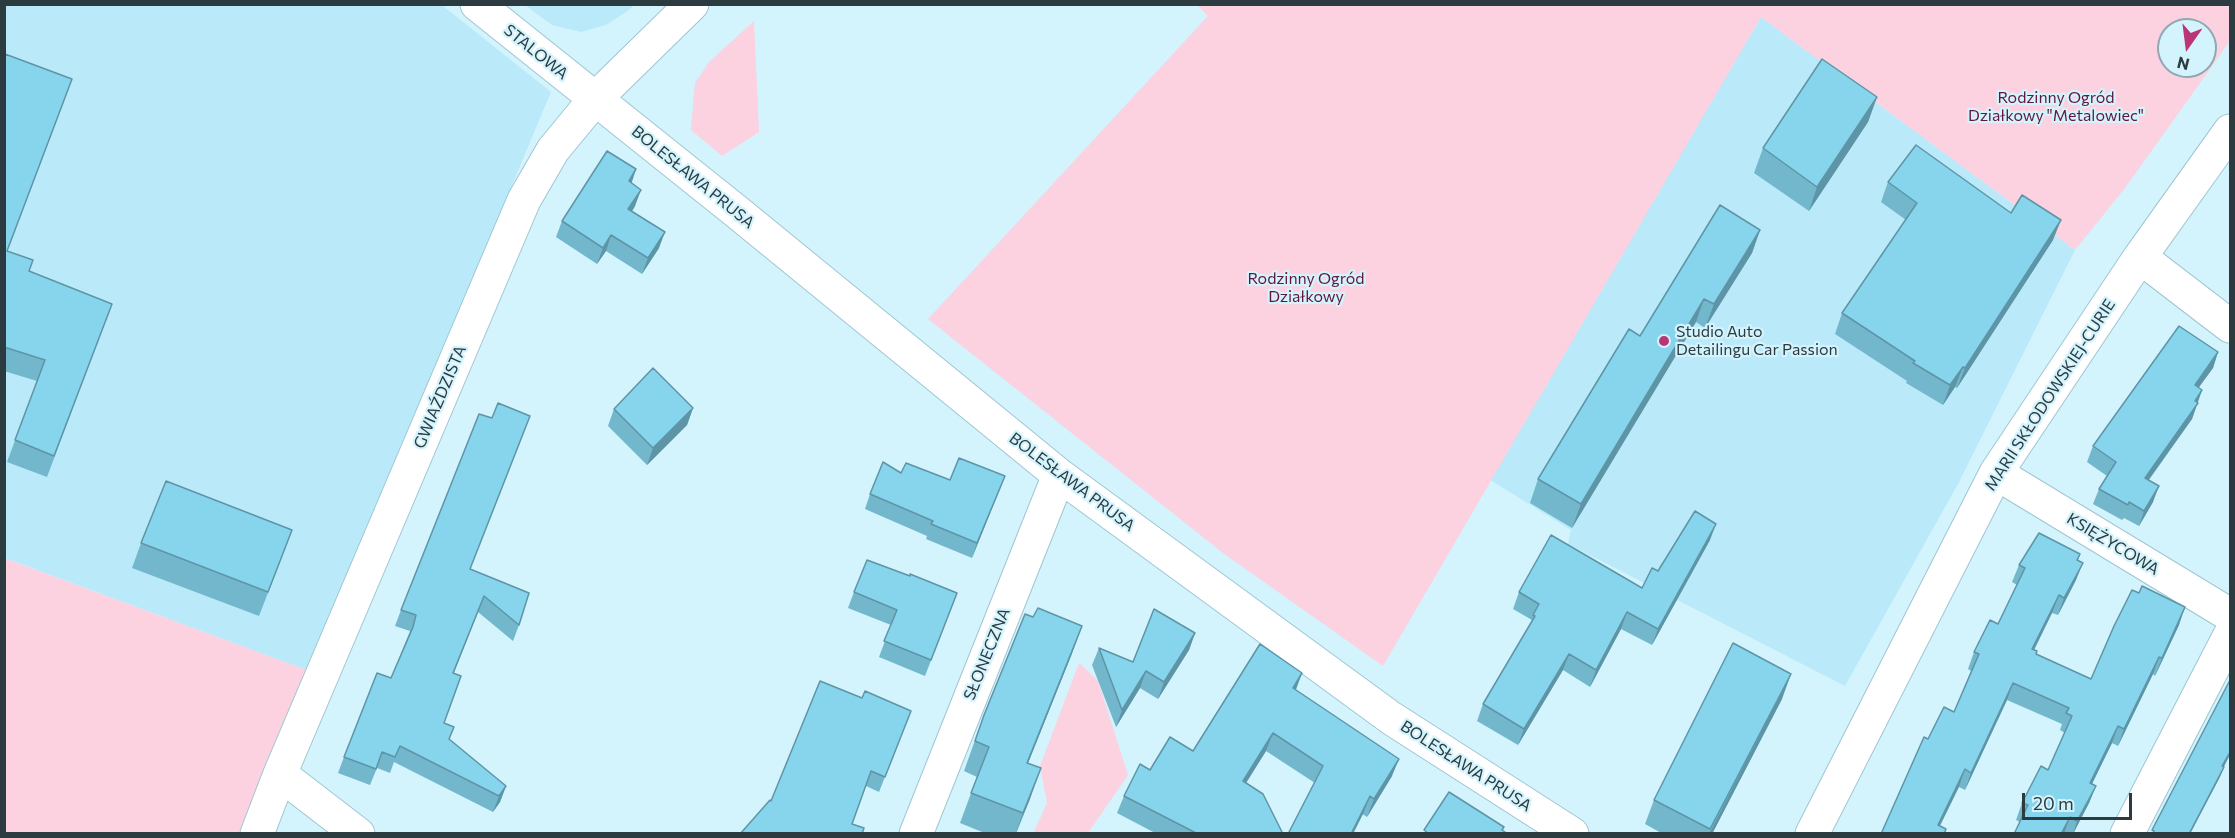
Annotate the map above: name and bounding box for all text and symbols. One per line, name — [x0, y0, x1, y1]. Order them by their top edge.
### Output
north arrow — [2157, 18, 2217, 78]
street label: STALOWA — [500, 20, 572, 84]
text: N — [2175, 53, 2191, 75]
park label: Rodzinny Ogród Działkowy "Metalowiec" — [1968, 88, 2144, 126]
street label: BOLESŁAWA PRUSA — [628, 122, 758, 232]
park label: Rodzinny Ogród Działkowy — [1247, 269, 1365, 307]
street label: MARII SKŁODOWSKIEJ-CURIE — [1981, 296, 2119, 494]
place label: Studio Auto Detailingu Car Passion — [1676, 322, 1838, 360]
marker: Studio Auto Detailingu Car Passion — [1657, 334, 1671, 348]
street label: GWIAŹDZISTA — [410, 343, 470, 451]
street label: BOLESŁAWA PRUSA — [1005, 428, 1139, 536]
street label: KSIĘŻYCOWA — [2063, 509, 2163, 579]
street label: SŁONECZNA — [960, 605, 1014, 703]
street label: BOLESŁAWA PRUSA — [1397, 716, 1535, 816]
scale bar — [2025, 781, 2134, 819]
text: 20 m — [2033, 792, 2074, 814]

